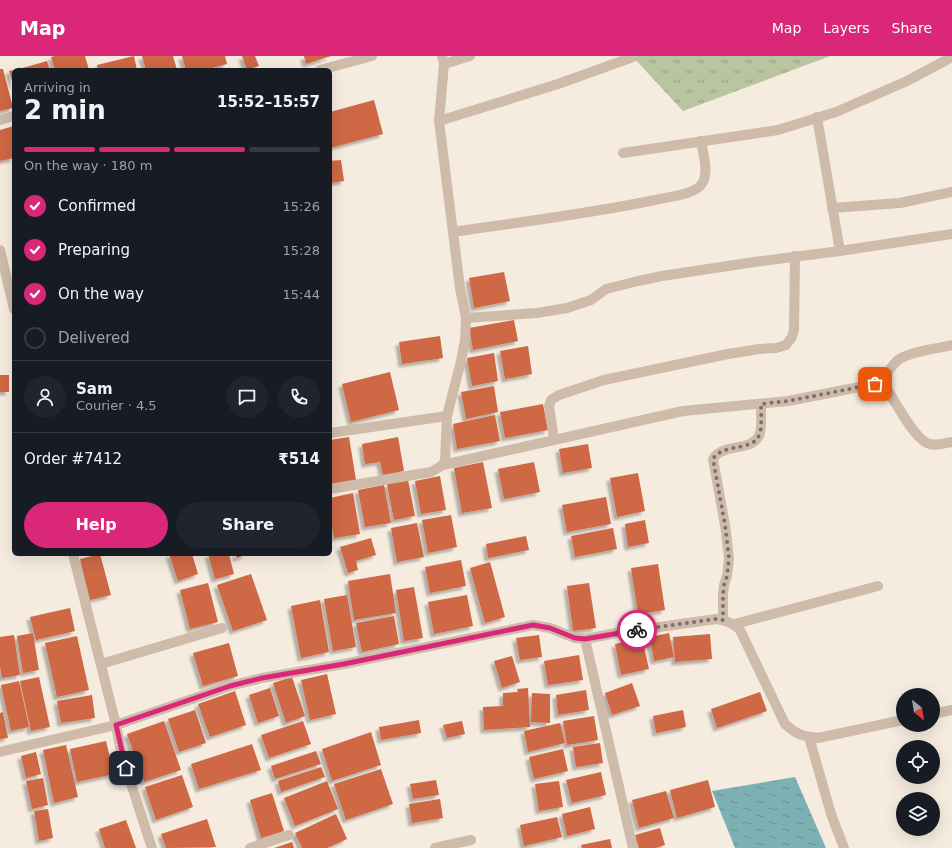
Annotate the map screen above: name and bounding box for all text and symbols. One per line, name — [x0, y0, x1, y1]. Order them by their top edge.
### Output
text: Map — [20, 17, 65, 39]
text: Map — [772, 20, 801, 36]
text: Layers — [823, 20, 870, 36]
text: Share — [892, 20, 932, 36]
text: Arriving in — [24, 80, 91, 95]
text: 15:52–15:57 — [217, 93, 320, 111]
text: 2 min — [24, 95, 106, 125]
text: On the way · 180 m — [24, 158, 152, 173]
icon: check — [24, 195, 46, 217]
text: Confirmed — [58, 197, 136, 215]
text: 15:26 — [283, 199, 320, 214]
icon: check — [24, 239, 46, 261]
text: Preparing — [58, 241, 130, 259]
text: 15:28 — [283, 243, 320, 258]
icon: check — [24, 283, 46, 305]
text: On the way — [58, 285, 144, 303]
text: 15:44 — [283, 287, 320, 302]
text: Delivered — [58, 329, 130, 347]
pin — [858, 367, 892, 401]
icon: bag — [864, 373, 886, 395]
button: person — [24, 376, 66, 418]
button: chat — [226, 376, 268, 418]
button: phone — [278, 376, 320, 418]
text: Sam — [76, 380, 113, 398]
text: Courier · 4.5 — [76, 398, 157, 413]
text: Order #7412 — [24, 450, 122, 468]
text: ₹514 — [278, 450, 320, 468]
button: Help — [24, 502, 168, 548]
button: Share — [176, 502, 320, 548]
courier — [617, 610, 657, 650]
icon: bike — [626, 619, 648, 641]
north arrow — [896, 688, 940, 732]
map controls — [896, 688, 940, 836]
button: locate — [896, 740, 940, 784]
pin — [109, 751, 143, 785]
icon: home — [115, 757, 137, 779]
button: layers — [896, 792, 940, 836]

